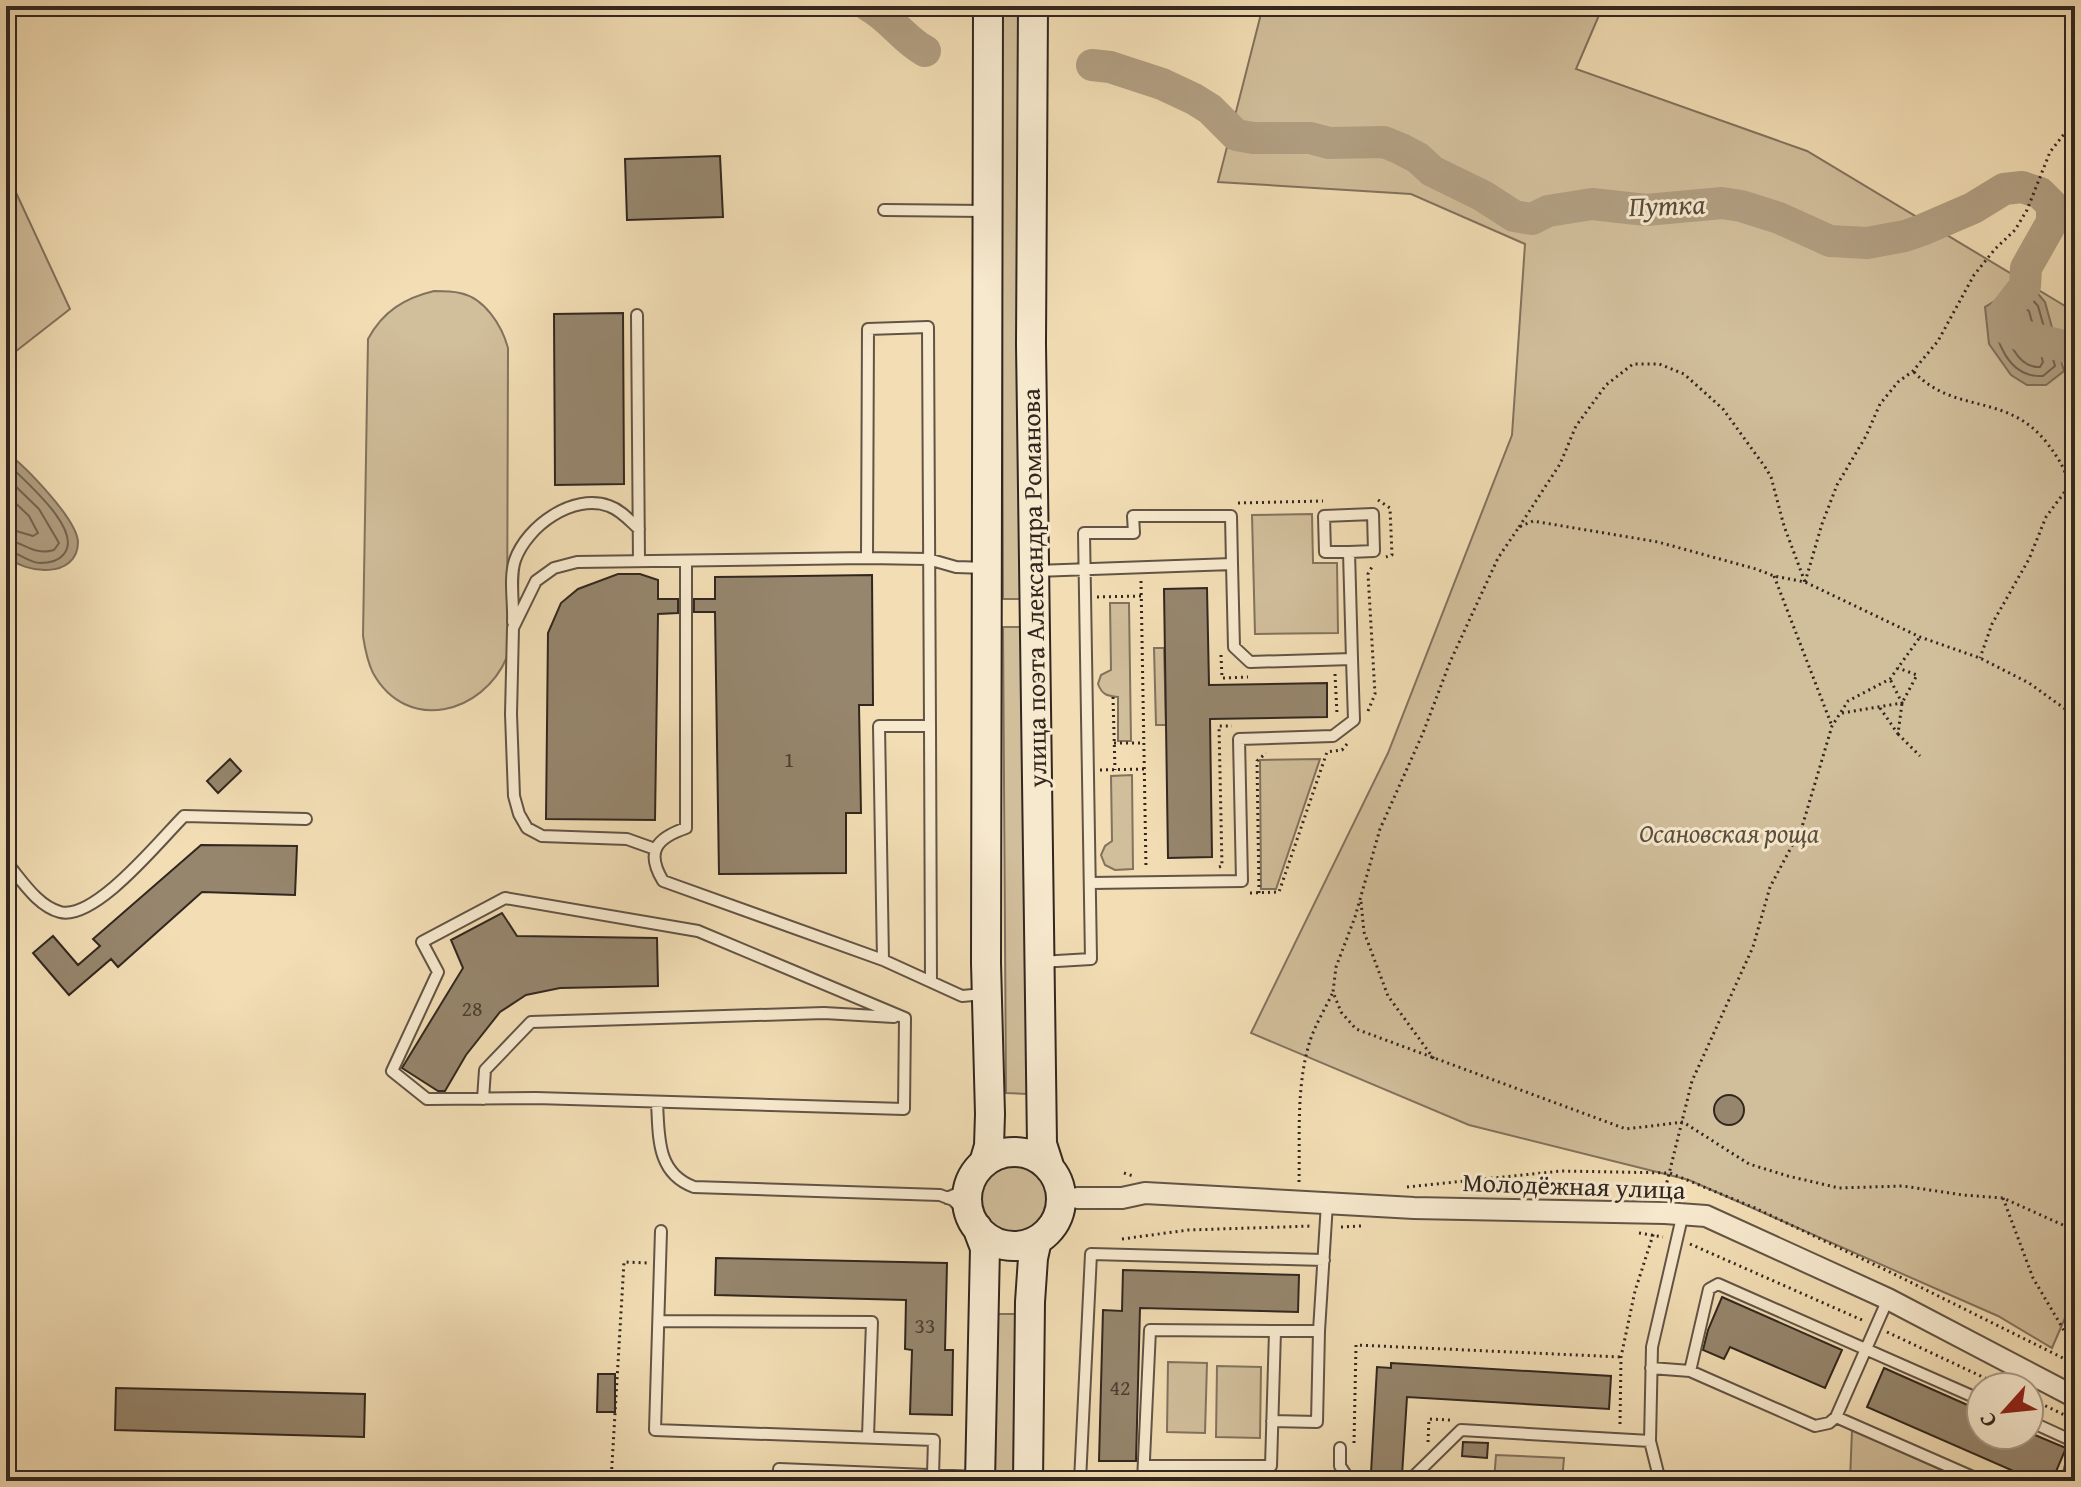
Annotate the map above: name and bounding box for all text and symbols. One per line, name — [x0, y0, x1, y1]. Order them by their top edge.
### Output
water label: Путка — [1628, 183, 1706, 226]
street label: улица поэта Александра Романова — [1011, 387, 1056, 789]
house number: 1 — [784, 743, 794, 775]
park label: Осановская роща — [1639, 813, 1819, 852]
house number: 28 — [461, 992, 483, 1024]
street label: Молодёжная улица — [1462, 1162, 1687, 1209]
house number: 33 — [914, 1309, 936, 1341]
house number: 42 — [1109, 1371, 1131, 1403]
north arrow — [1965, 1371, 2045, 1451]
text: С — [1970, 1407, 2004, 1433]

